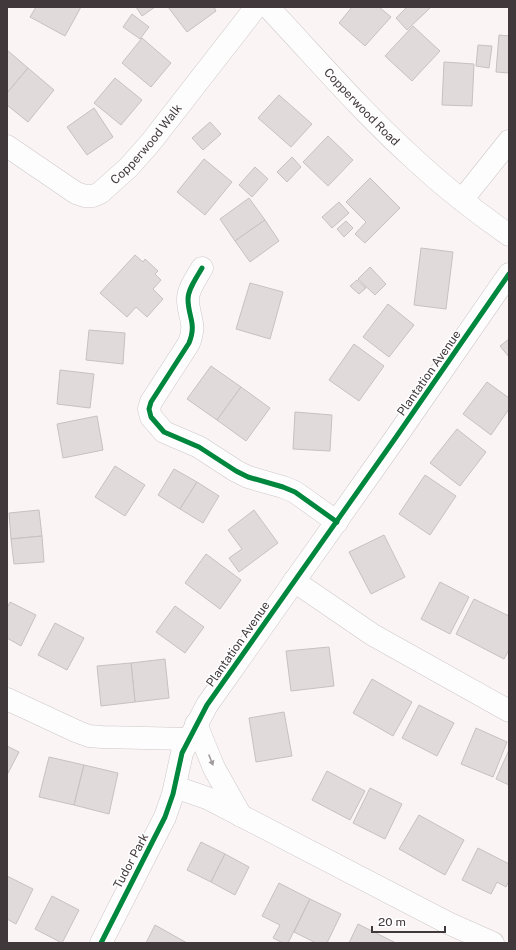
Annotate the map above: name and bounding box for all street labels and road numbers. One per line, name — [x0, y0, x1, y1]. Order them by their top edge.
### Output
street label: Copperwood Road — [321, 65, 402, 149]
street label: Copperwood Walk — [108, 101, 185, 187]
street label: Plantation Avenue — [394, 327, 464, 418]
street label: Plantation Avenue — [203, 598, 273, 689]
street label: Tudor Park — [111, 831, 152, 891]

